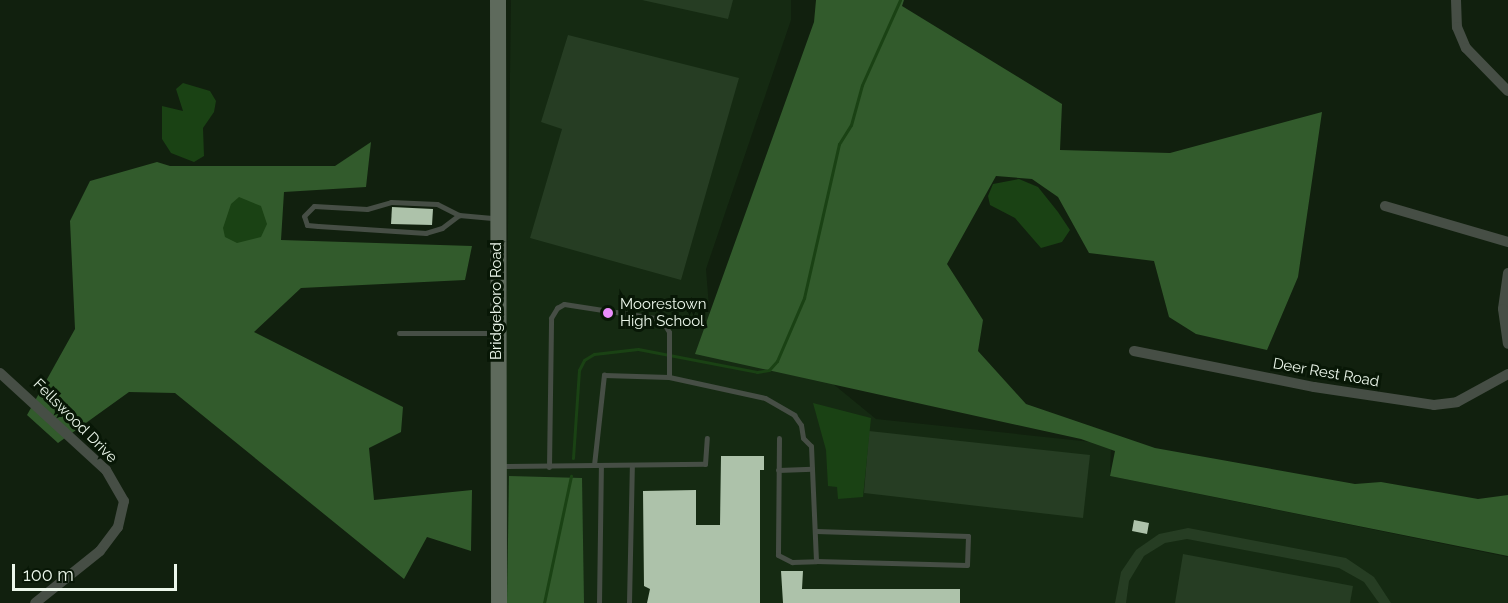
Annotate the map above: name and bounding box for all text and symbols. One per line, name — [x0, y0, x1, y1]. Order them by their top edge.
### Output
street label: Bridgeboro Road — [488, 242, 506, 360]
place label: Moorestown High School — [620, 295, 706, 330]
marker: Moorestown High School — [601, 306, 615, 320]
street label: Deer Rest Road — [1271, 355, 1381, 391]
street label: Fellswood Drive — [29, 375, 121, 467]
scale bar — [15, 552, 180, 590]
text: 100 m — [23, 564, 74, 585]

